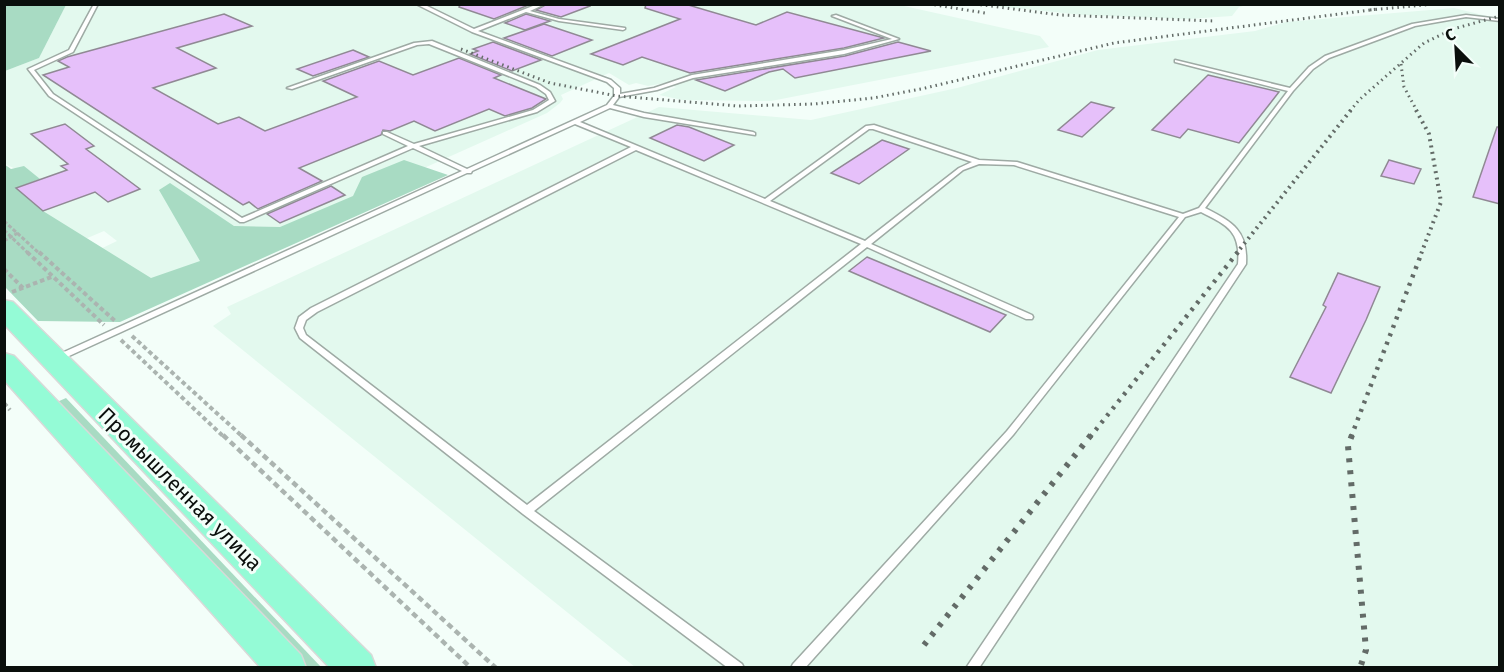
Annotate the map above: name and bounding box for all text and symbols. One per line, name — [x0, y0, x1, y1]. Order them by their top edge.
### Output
north arrow — [1426, 18, 1486, 78]
text: С — [1442, 24, 1459, 45]
street label: Промышленная улица — [93, 402, 267, 576]

